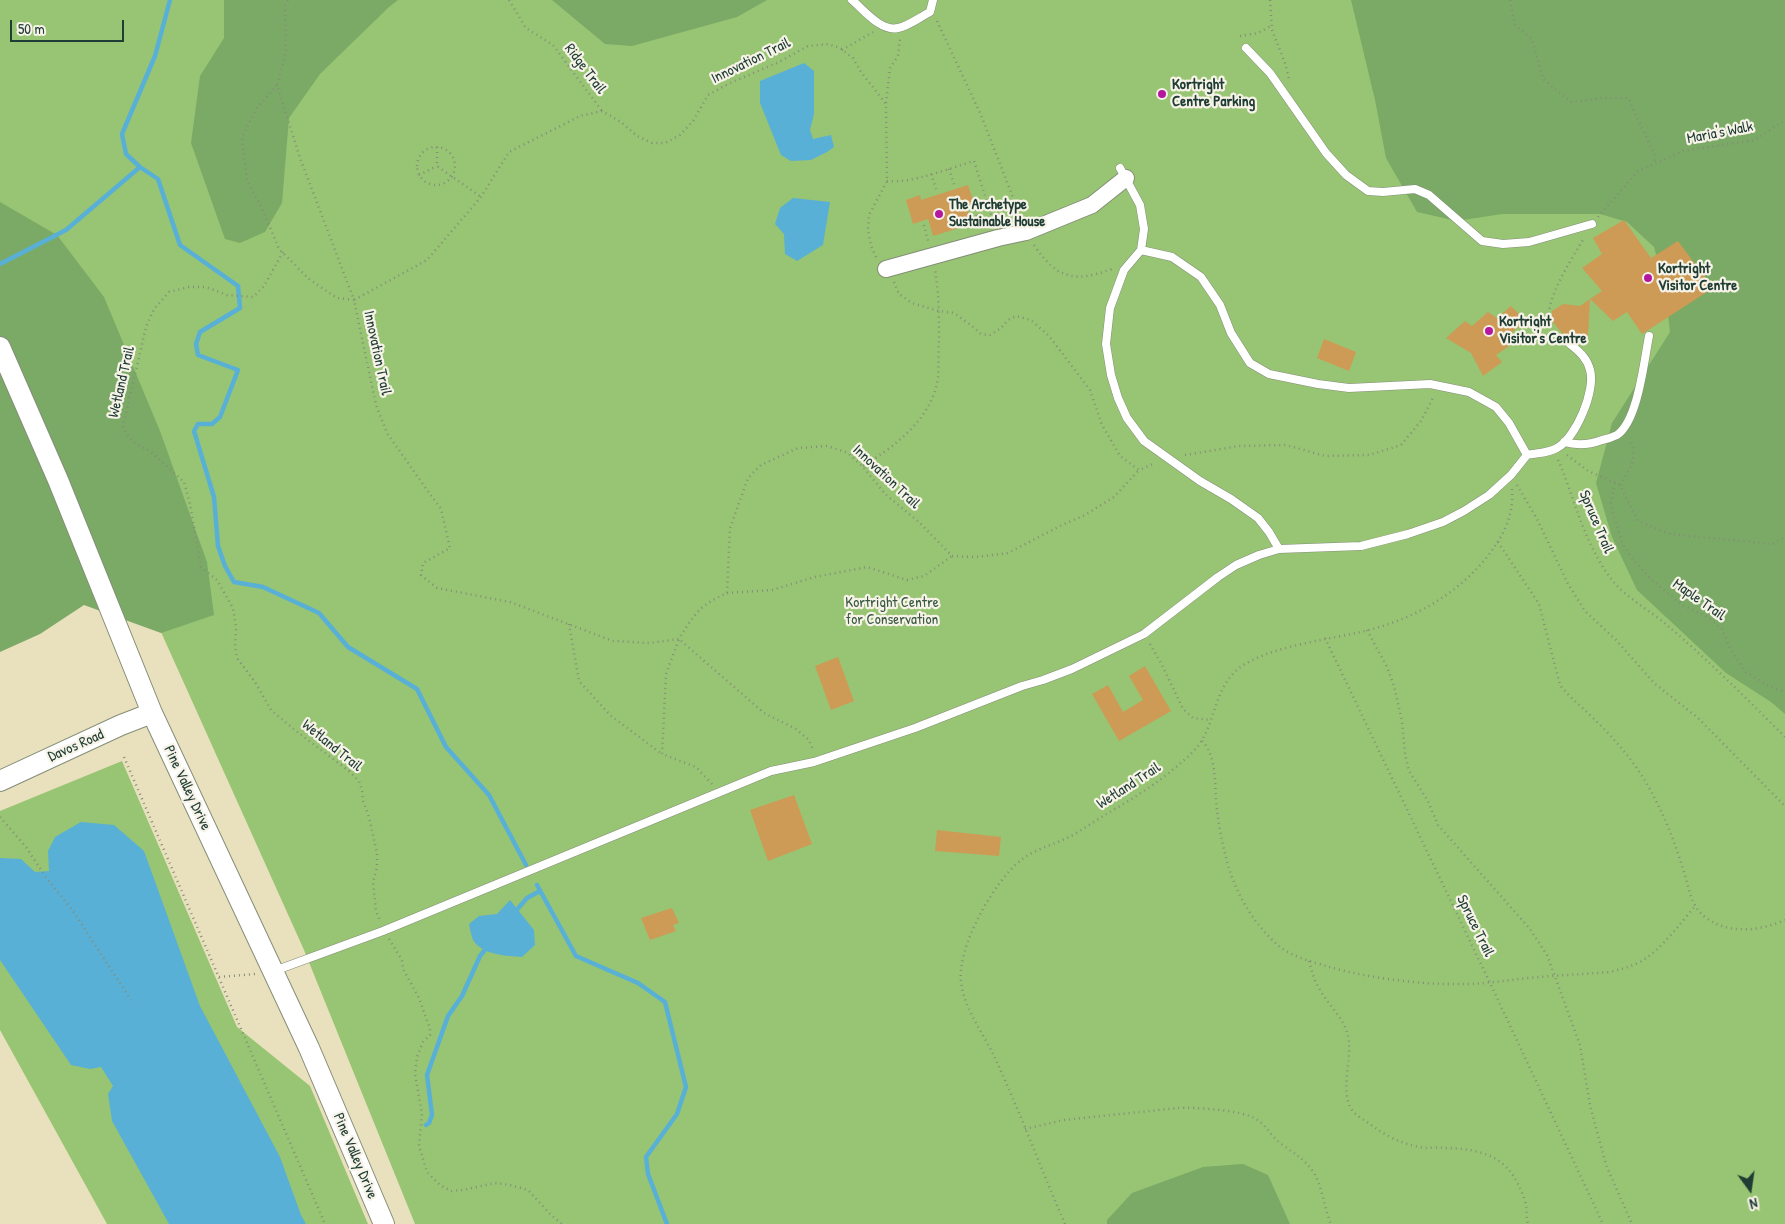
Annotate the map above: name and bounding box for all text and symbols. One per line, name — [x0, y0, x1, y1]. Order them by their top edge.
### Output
scale bar — [12, 10, 126, 42]
text: 50 m — [18, 18, 45, 39]
street label: Innovation Trail — [708, 34, 794, 88]
street label: Ridge Trail — [560, 40, 610, 98]
place label: Kortright Centre Parking — [1172, 76, 1255, 111]
marker: Kortright Centre Parking — [1156, 88, 1168, 100]
street label: Maria's Walk — [1685, 118, 1755, 148]
place label: The Archetype Sustainable House — [949, 196, 1045, 231]
marker: The Archetype Sustainable House — [933, 208, 945, 220]
place label: Kortright Visitor Centre — [1658, 260, 1737, 295]
marker: Kortright Visitor Centre — [1642, 272, 1654, 284]
street label: Innovation Trail — [359, 309, 395, 397]
place label: Kortright Visitor's Centre — [1499, 313, 1586, 348]
marker: Kortright Visitor's Centre — [1483, 325, 1495, 337]
street label: Wetland Trail — [105, 345, 139, 419]
street label: Innovation Trail — [848, 441, 924, 513]
street label: Spruce Trail — [1575, 488, 1617, 556]
street label: Maple Trail — [1669, 575, 1729, 625]
park label: Kortright Centre for Conservation — [845, 594, 939, 629]
street label: Wetland Trail — [298, 716, 366, 776]
street label: Davos Road — [45, 726, 107, 766]
street label: Pine Valley Drive — [159, 743, 215, 833]
street label: Wetland Trail — [1094, 759, 1164, 813]
street label: Spruce Trail — [1452, 892, 1498, 960]
street label: Pine Valley Drive — [329, 1110, 381, 1202]
north arrow — [1725, 1164, 1775, 1214]
text: N — [1748, 1194, 1760, 1214]

